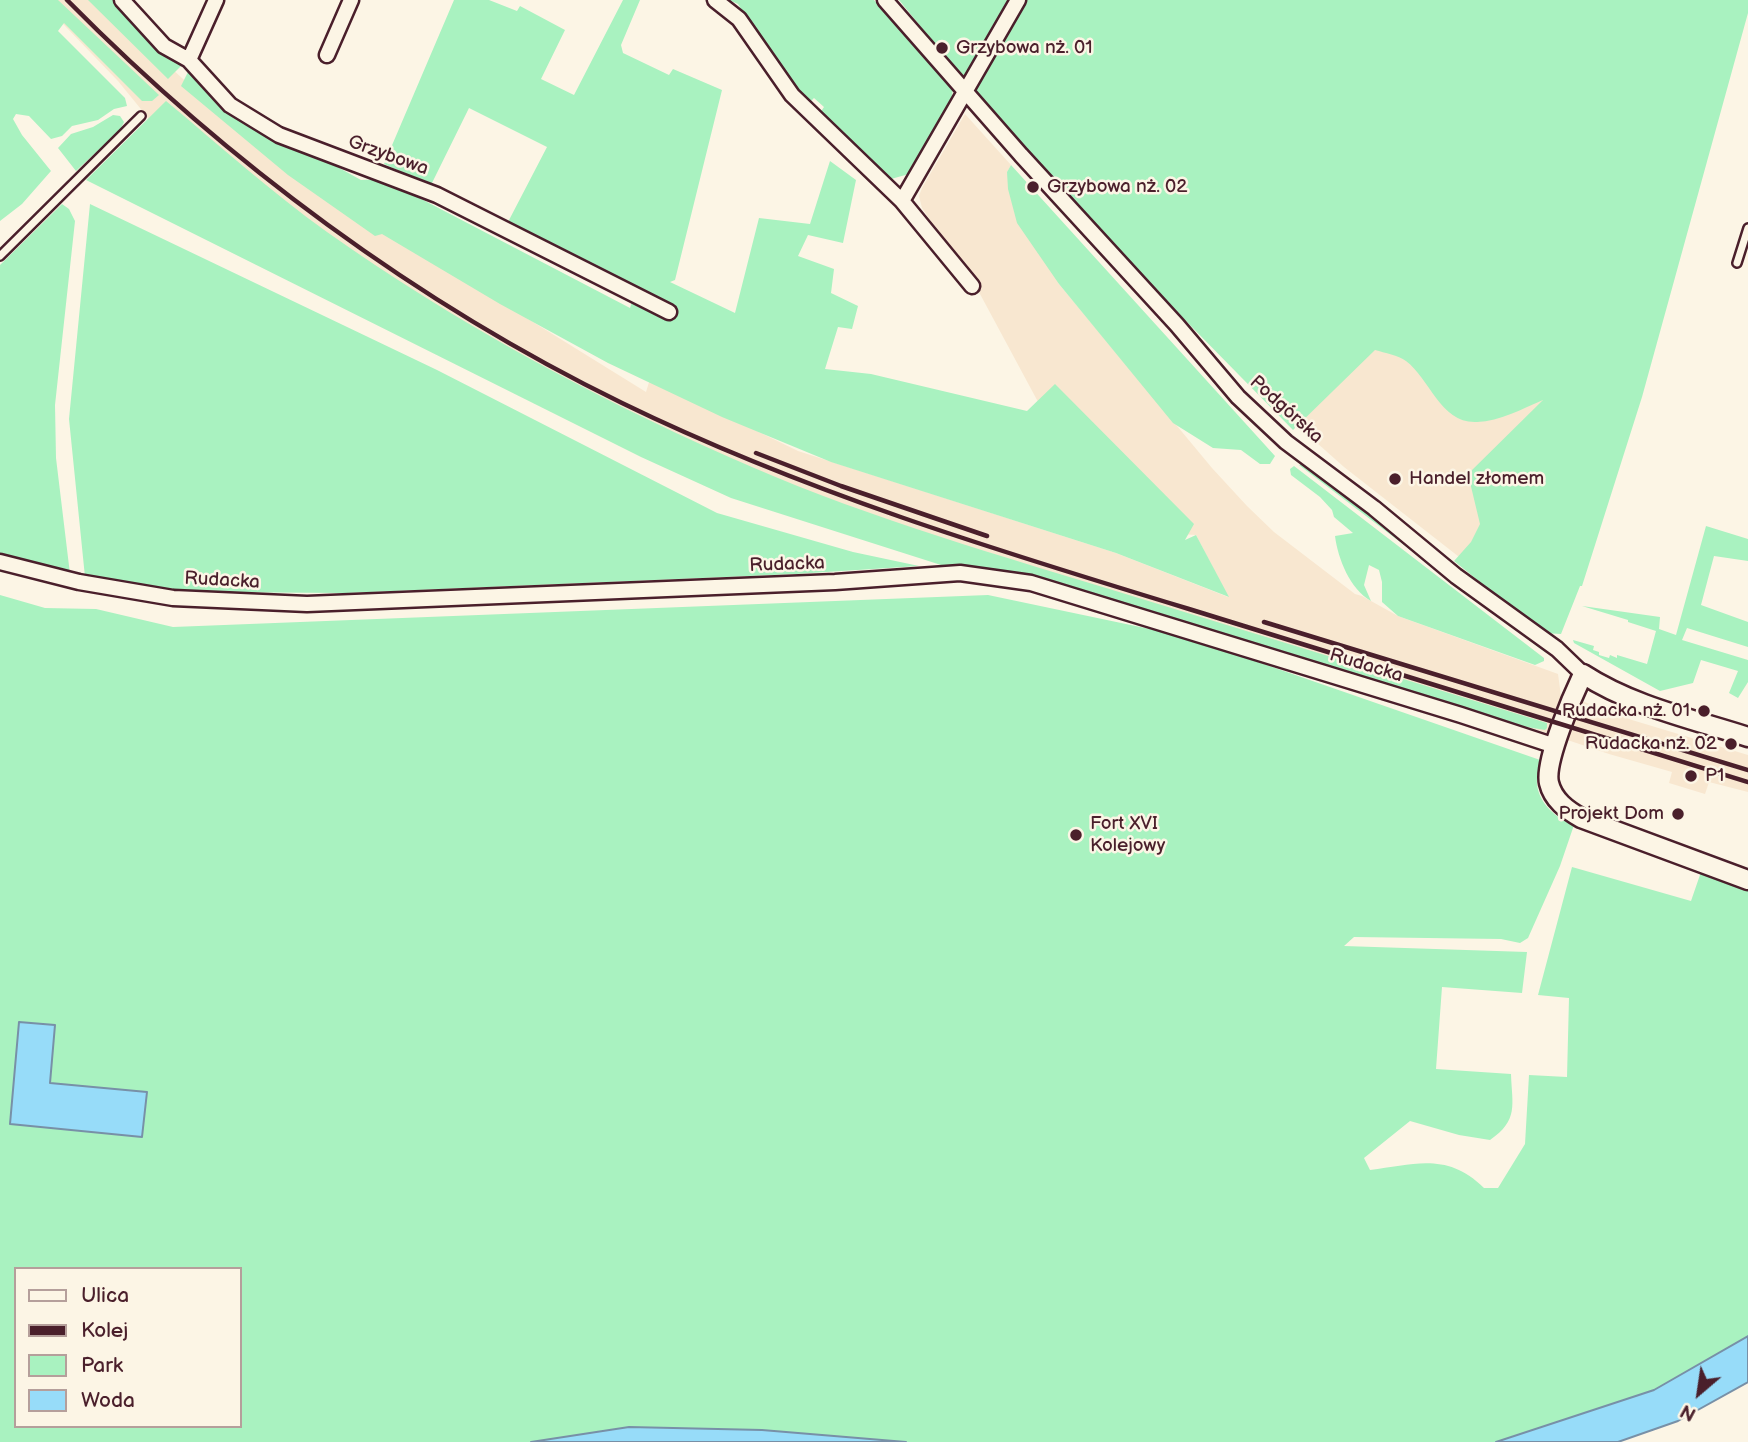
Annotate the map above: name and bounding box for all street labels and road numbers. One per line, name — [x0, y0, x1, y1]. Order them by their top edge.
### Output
street label: Grzybowa — [345, 131, 431, 181]
street label: Podgórska — [1245, 371, 1327, 449]
street label: Rudacka — [749, 552, 825, 578]
street label: Rudacka — [184, 568, 260, 594]
street label: Rudacka — [1327, 644, 1405, 688]

